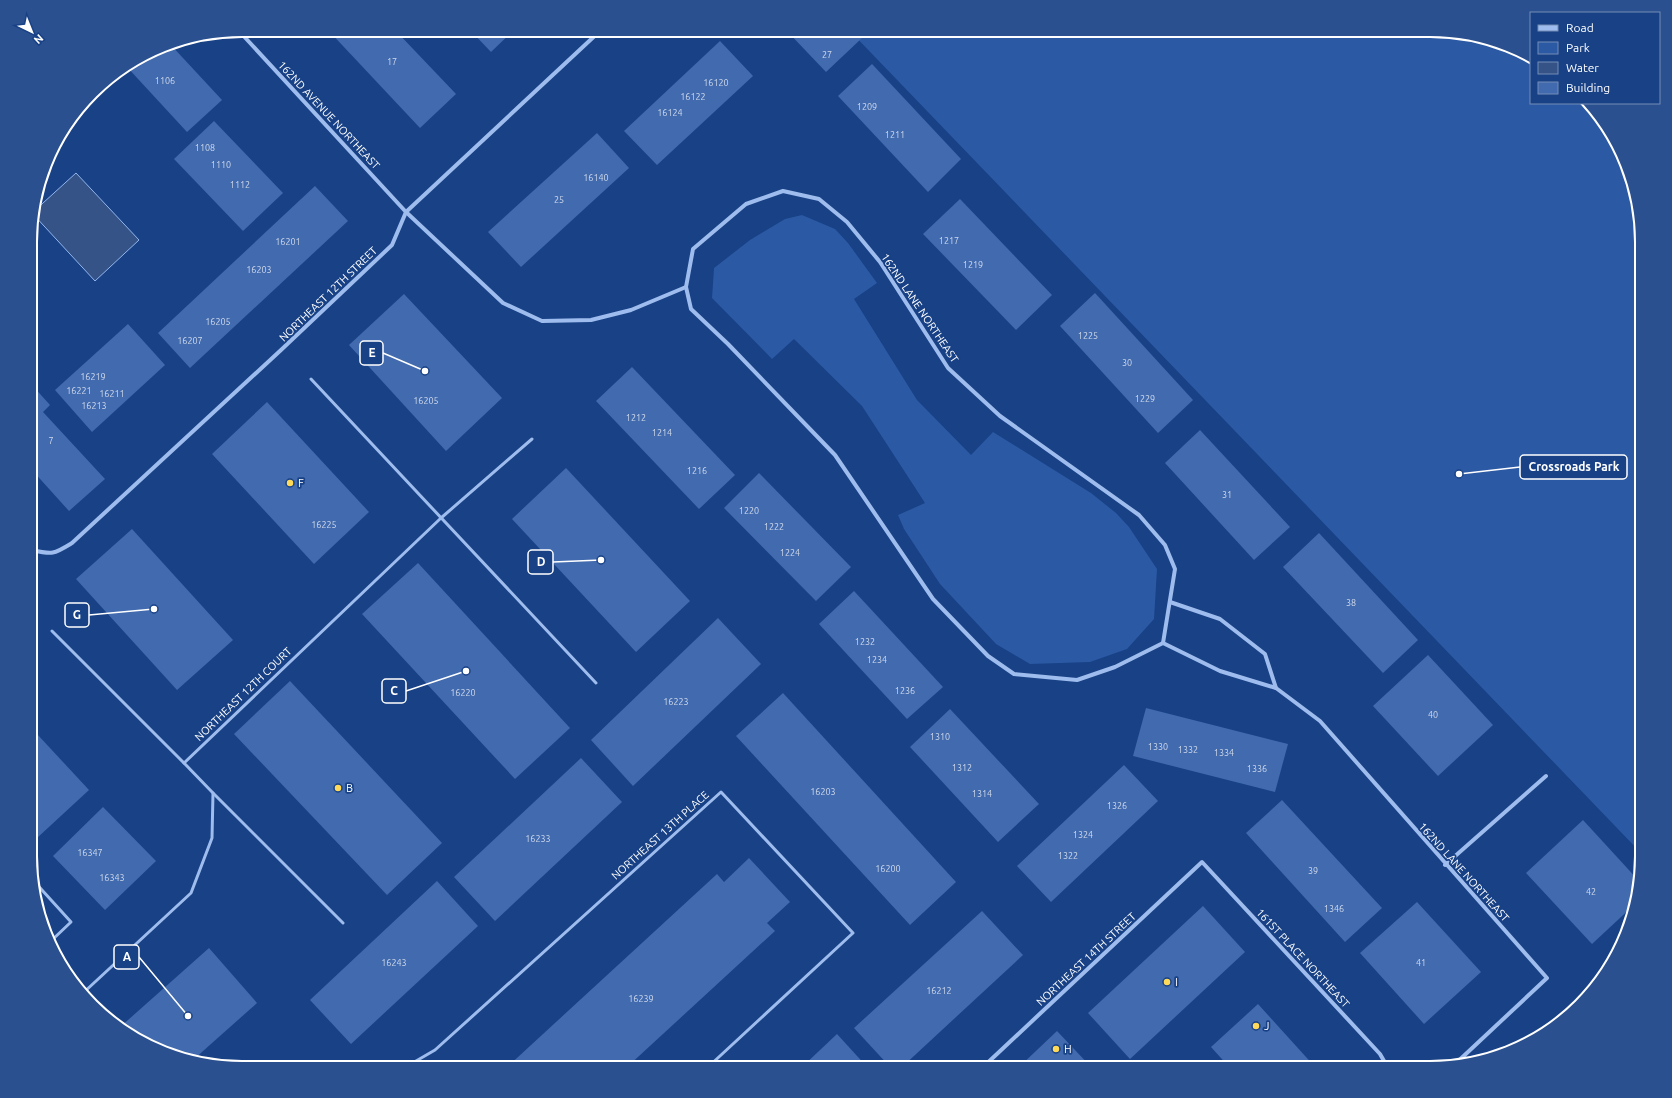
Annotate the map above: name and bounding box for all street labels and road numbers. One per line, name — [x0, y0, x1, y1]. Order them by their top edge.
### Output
street label: 162ND AVENUE NORTHEAST — [276, 59, 382, 171]
street label: NORTHEAST 12TH STREET — [277, 244, 379, 344]
street label: 162ND LANE NORTHEAST — [879, 251, 961, 365]
street label: NORTHEAST 12TH COURT — [192, 645, 294, 743]
street label: NORTHEAST 13TH PLACE — [609, 788, 711, 882]
street label: 162ND LANE NORTHEAST — [1416, 820, 1512, 924]
street label: 161ST PLACE NORTHEAST — [1254, 906, 1352, 1010]
street label: NORTHEAST 14TH STREET — [1034, 910, 1138, 1008]

